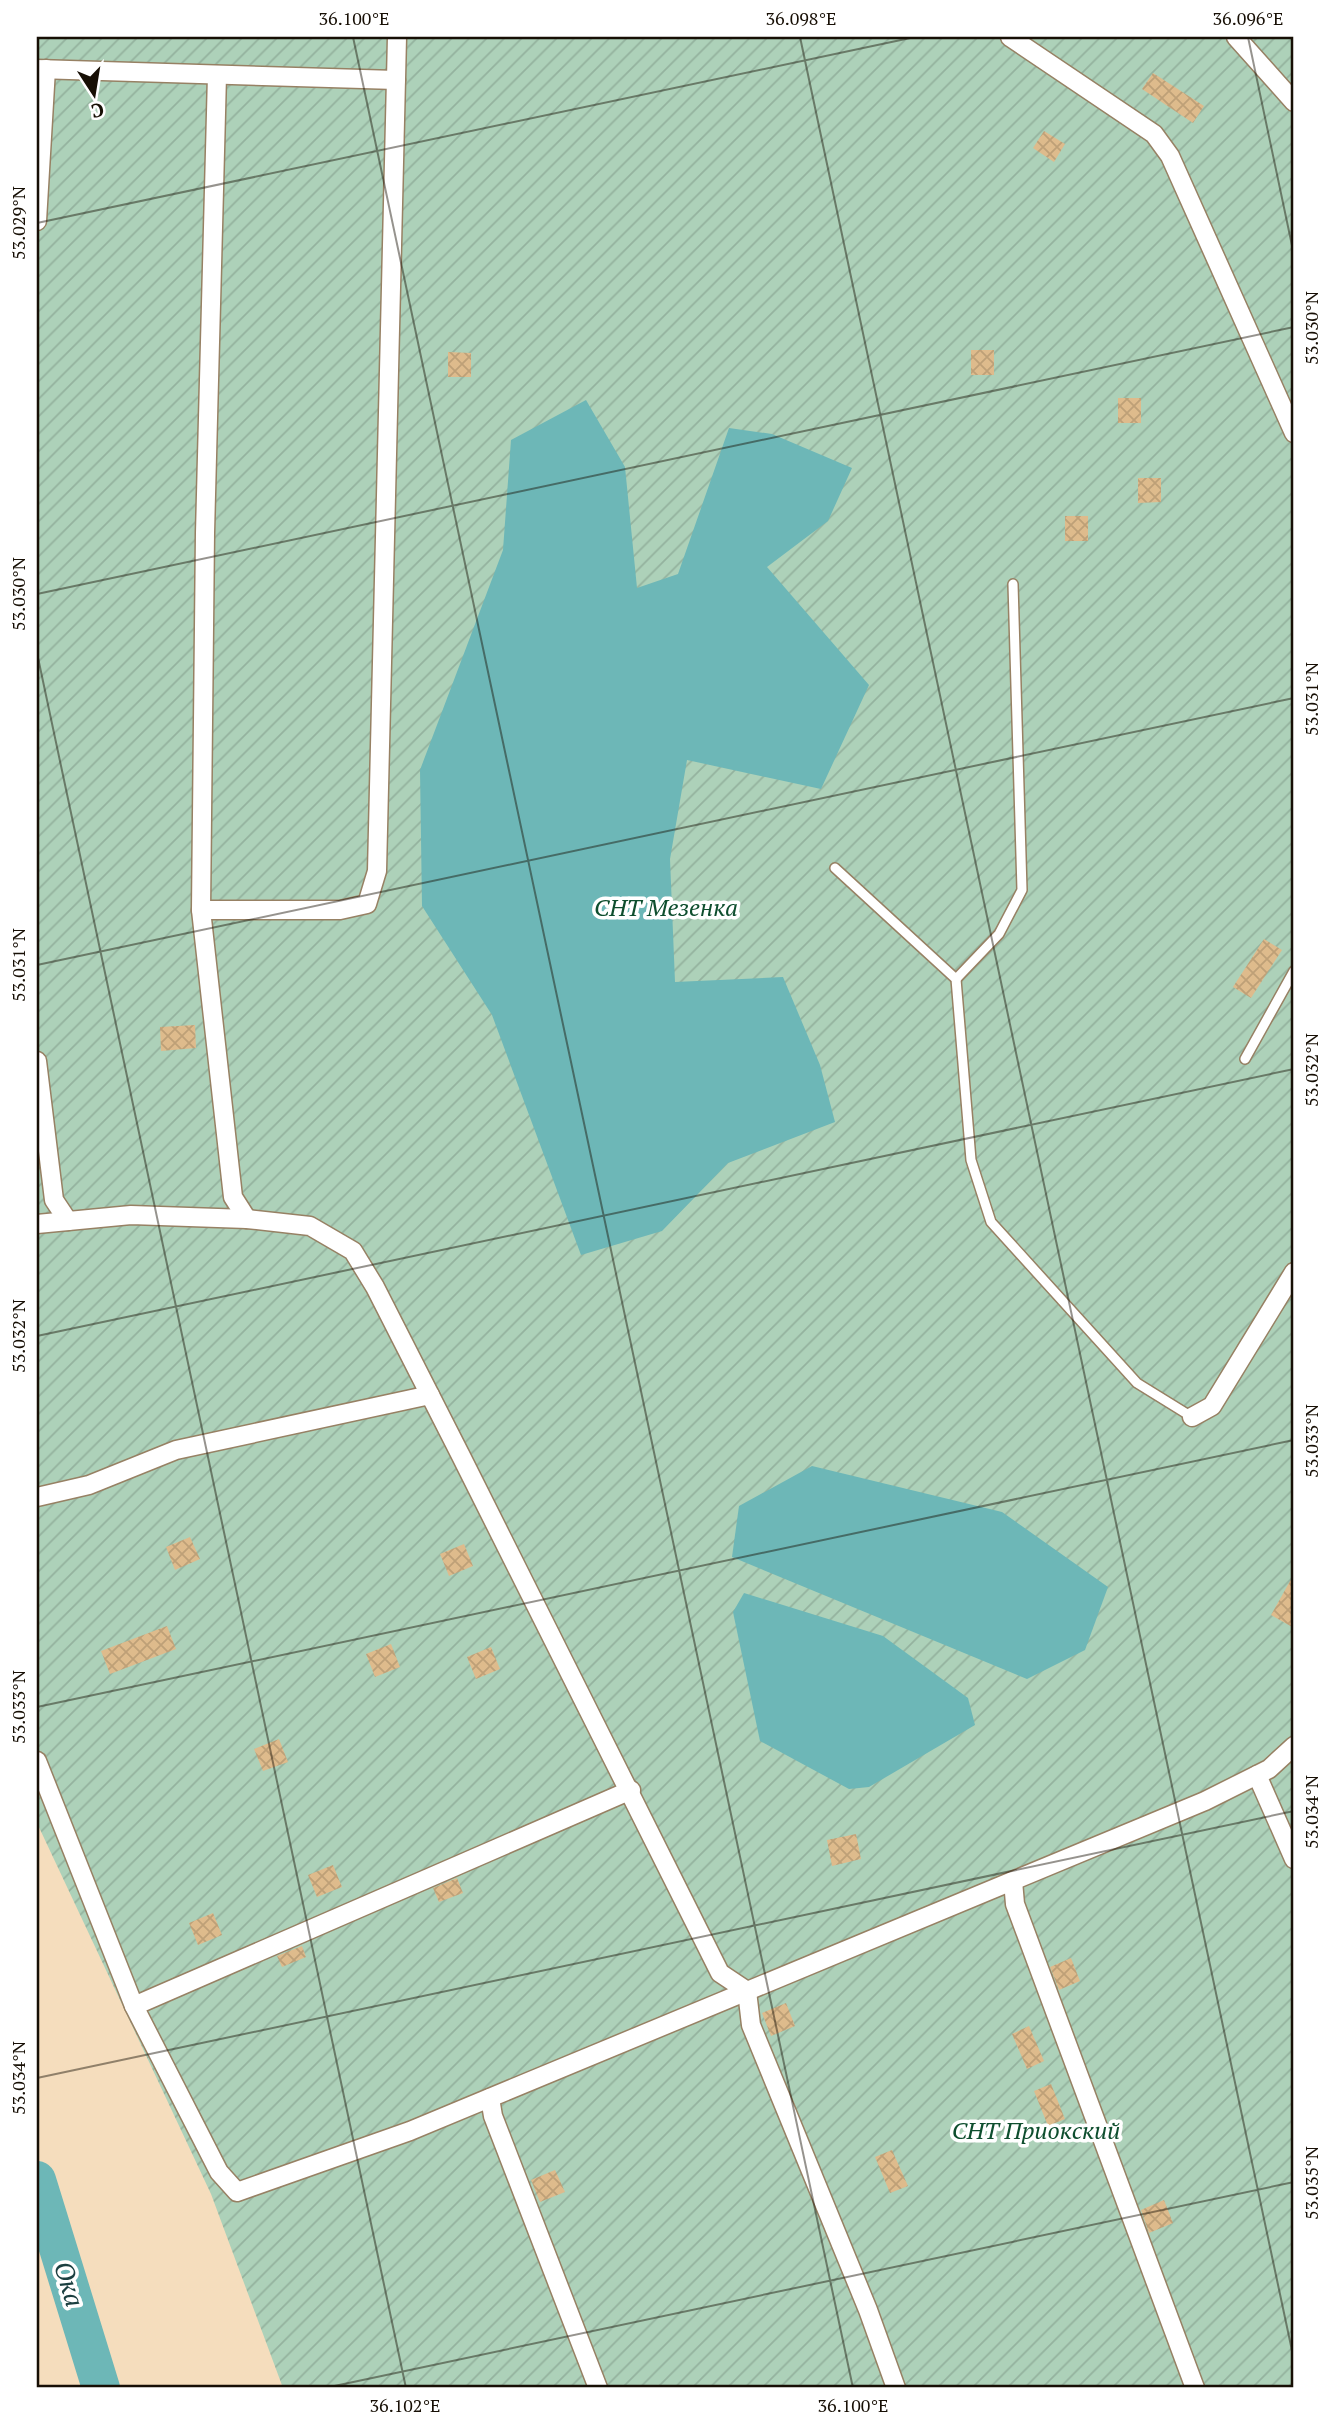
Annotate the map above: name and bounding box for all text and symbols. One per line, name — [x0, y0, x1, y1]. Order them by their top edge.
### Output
text: 36.100°E — [318, 6, 390, 30]
text: 36.098°E — [765, 6, 837, 30]
text: 36.096°E — [1212, 6, 1284, 30]
north arrow — [60, 60, 130, 130]
text: С — [89, 98, 106, 125]
text: 53.029°N — [6, 186, 30, 260]
text: 53.030°N — [1299, 291, 1323, 365]
text: 53.030°N — [6, 557, 30, 631]
text: 53.031°N — [1299, 662, 1323, 736]
park label: СНТ Мезенка — [594, 891, 738, 923]
text: 53.031°N — [6, 928, 30, 1002]
text: 53.032°N — [1299, 1033, 1323, 1107]
text: 53.032°N — [6, 1299, 30, 1373]
text: 53.033°N — [1299, 1404, 1323, 1478]
text: 53.033°N — [6, 1670, 30, 1744]
text: 53.034°N — [1299, 1775, 1323, 1849]
text: 53.034°N — [6, 2041, 30, 2115]
park label: СНТ Приокский — [952, 2114, 1120, 2146]
text: 53.035°N — [1299, 2146, 1323, 2220]
water label: Ока — [47, 2257, 93, 2311]
text: 36.102°E — [369, 2393, 441, 2417]
text: 36.100°E — [817, 2393, 889, 2417]

